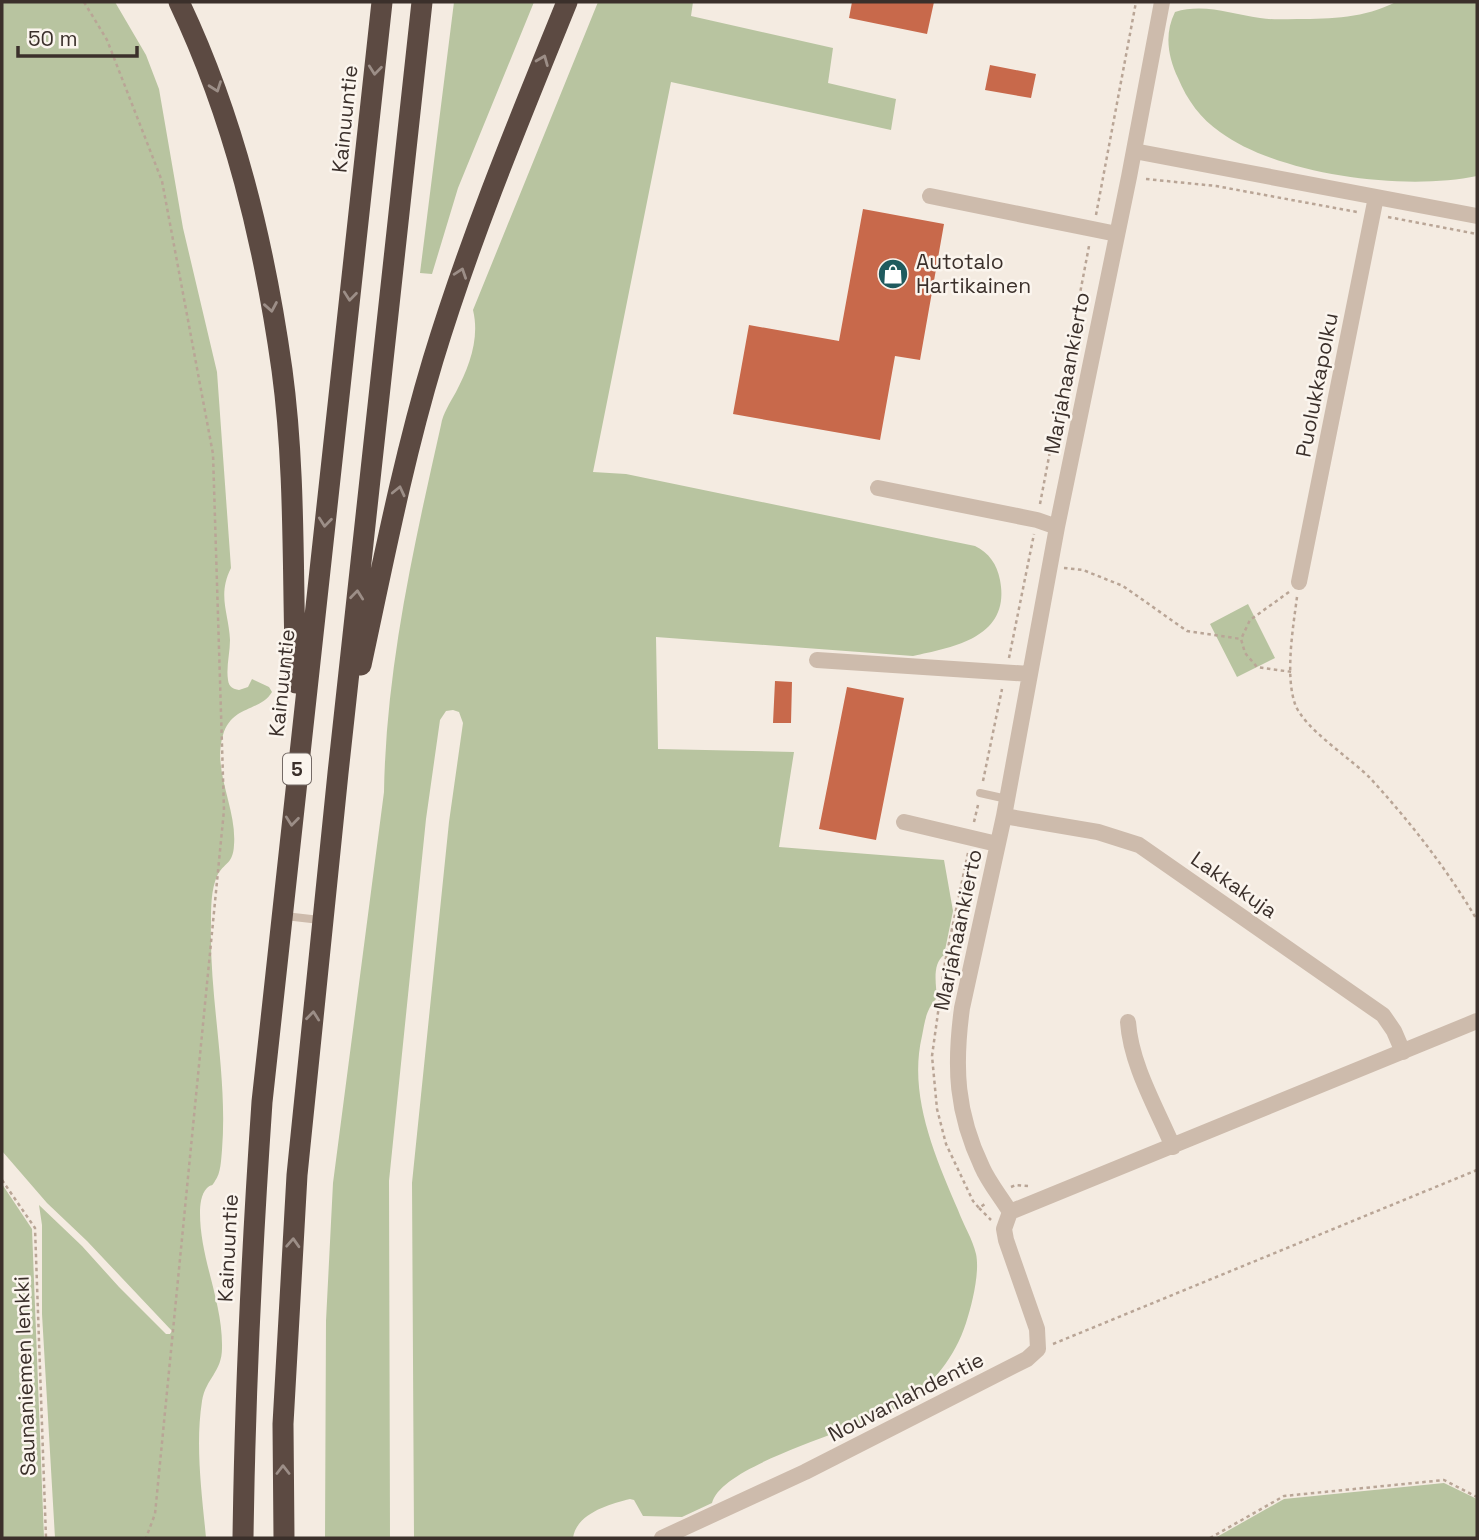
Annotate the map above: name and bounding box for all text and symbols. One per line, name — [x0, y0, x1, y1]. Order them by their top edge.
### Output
scale bar — [18, 14, 136, 58]
text: 50 m — [28, 25, 78, 52]
one-way arrow — [535, 55, 549, 68]
street label: Kainuuntie — [325, 64, 364, 174]
one-way arrow — [368, 64, 383, 75]
one-way arrow — [207, 80, 221, 92]
place label: Autotalo Hartikainen — [916, 248, 1031, 299]
shop icon: Autotalo Hartikainen — [876, 257, 910, 291]
one-way arrow — [453, 267, 467, 279]
one-way arrow — [343, 290, 358, 302]
street label: Marjahaankierto — [1038, 290, 1095, 456]
one-way arrow — [263, 301, 278, 313]
street label: Puolukkapolku — [1289, 310, 1344, 459]
one-way arrow — [391, 485, 406, 497]
one-way arrow — [317, 516, 332, 528]
one-way arrow — [349, 589, 364, 600]
street label: Kainuuntie — [262, 628, 301, 738]
road number: 5 — [283, 754, 311, 784]
one-way arrow — [284, 815, 299, 827]
street label: Lakkakuja — [1186, 845, 1283, 924]
street label: Marjahaankierto — [927, 847, 988, 1013]
one-way arrow — [305, 1010, 320, 1021]
street label: Kainuuntie — [211, 1193, 244, 1303]
one-way arrow — [285, 1237, 300, 1248]
street label: Saunaniemen lenkki — [8, 1276, 41, 1476]
street label: Nouvanlahdentie — [823, 1346, 988, 1448]
one-way arrow — [275, 1464, 291, 1475]

